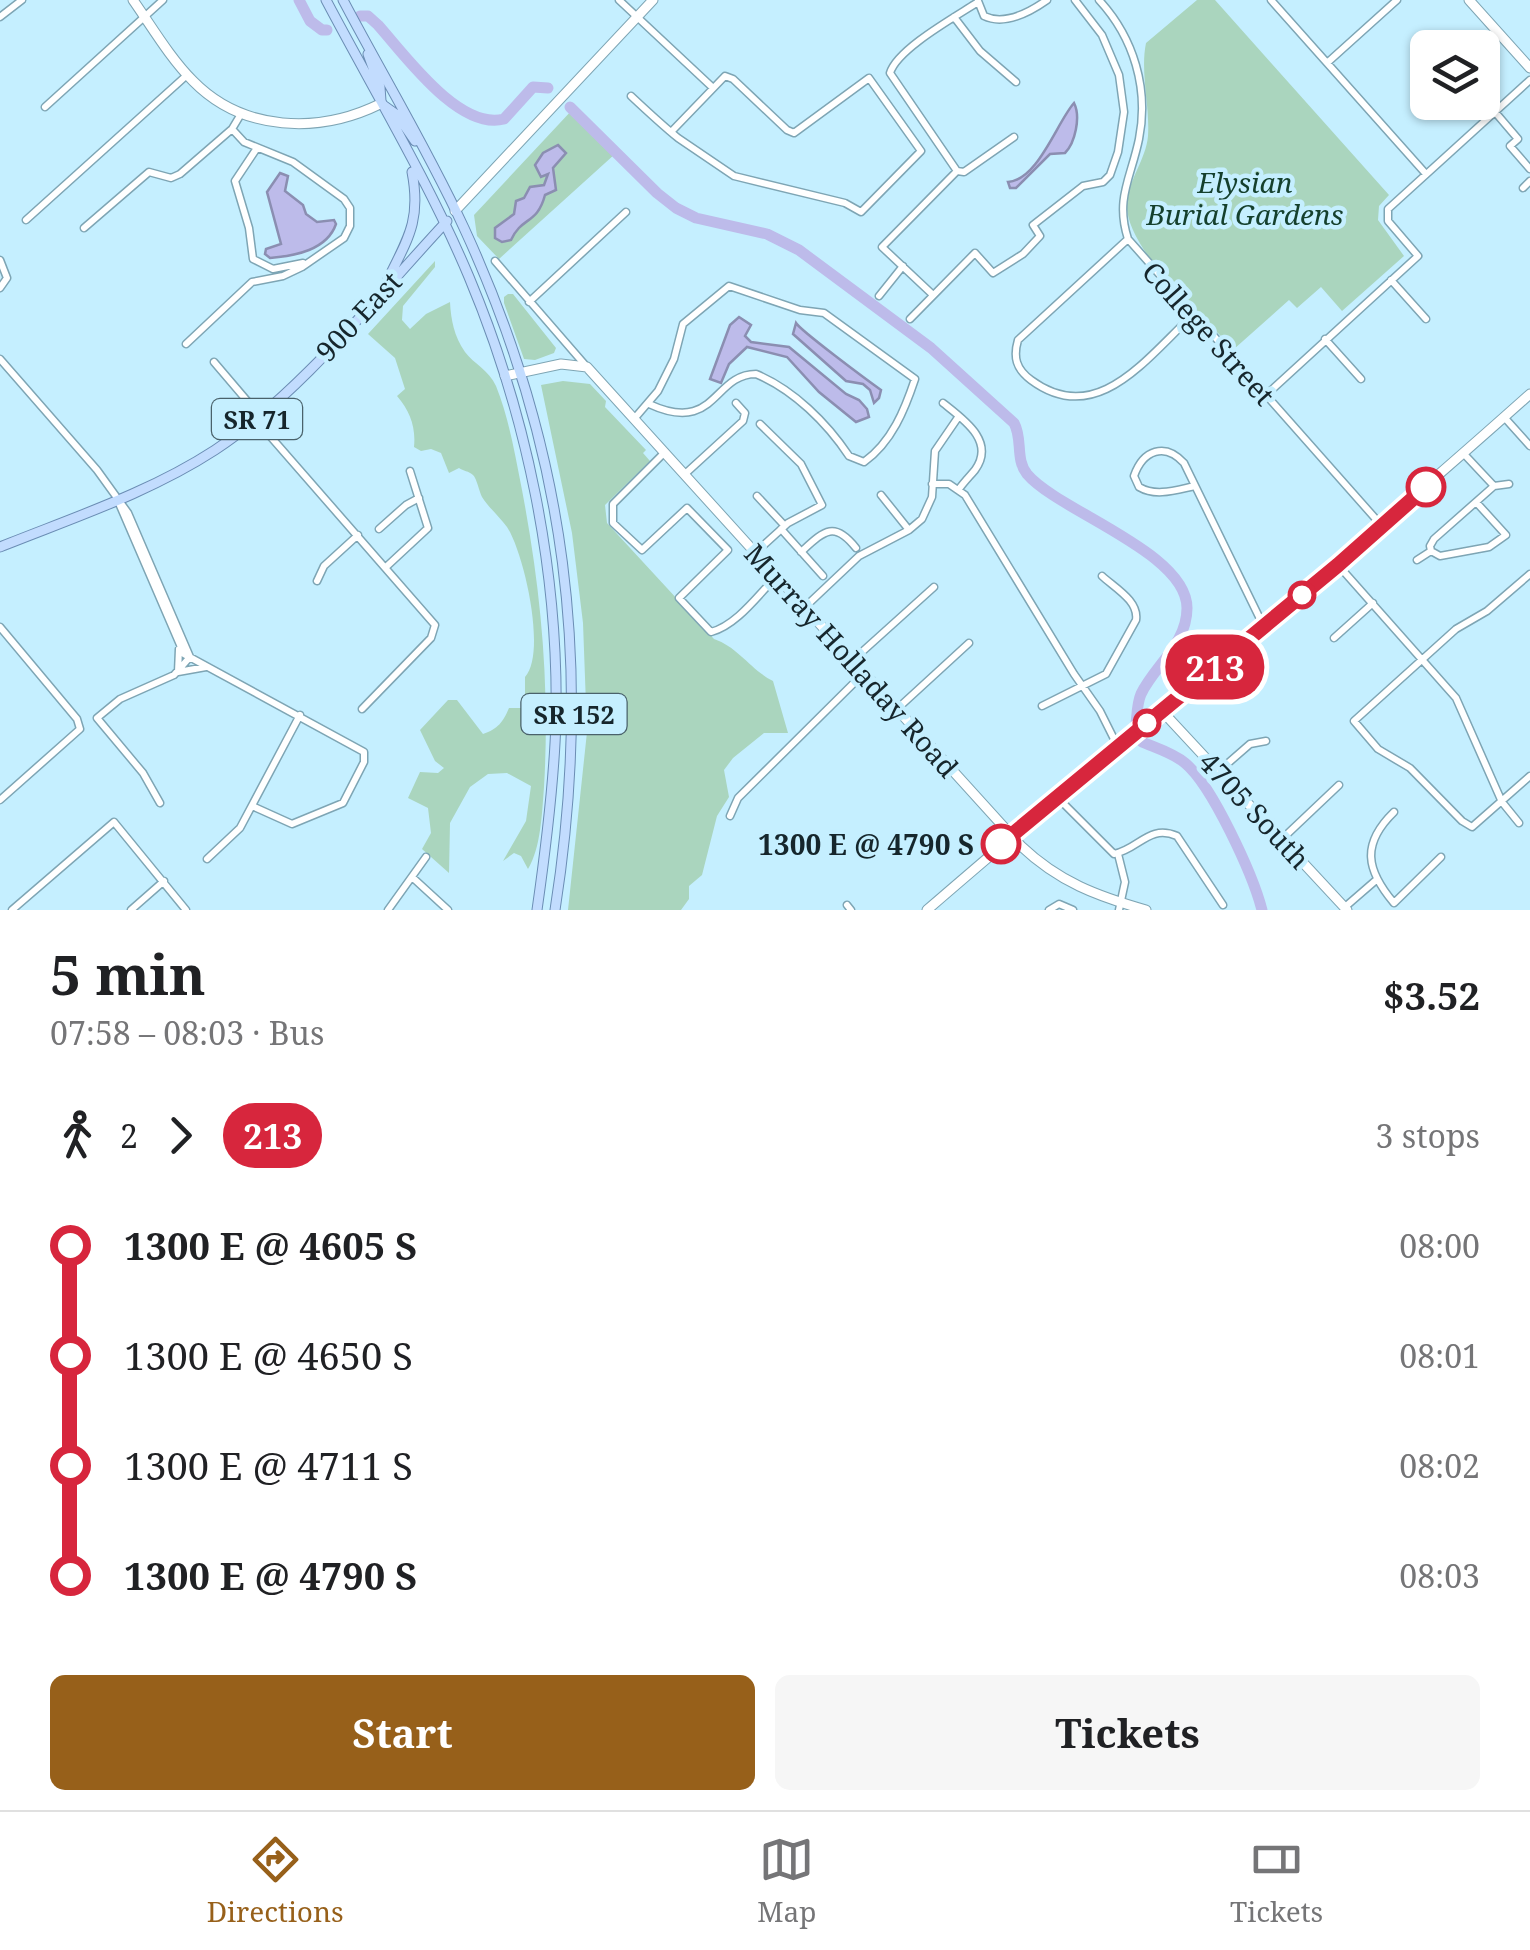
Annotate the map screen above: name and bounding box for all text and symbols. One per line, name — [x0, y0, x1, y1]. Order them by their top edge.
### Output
map controls — [1410, 30, 1500, 120]
button: layers — [1410, 30, 1500, 120]
park label: Elysian Burial Gardens — [1145, 163, 1344, 233]
street label: College Street — [1134, 253, 1284, 413]
street label: 900 East — [307, 263, 409, 369]
road number: SR 71 — [212, 399, 302, 439]
unlabelled marker — [1407, 468, 1445, 506]
street label: Murray Holladay Road — [737, 535, 967, 785]
unlabelled marker — [1289, 582, 1315, 608]
line badge: 213 — [1158, 634, 1272, 700]
text: 213 — [1185, 644, 1245, 691]
road number: SR 152 — [522, 694, 626, 734]
unlabelled marker — [1134, 710, 1160, 736]
street label: 4705 South — [1191, 743, 1319, 877]
place label: 1300 E @ 4790 S — [758, 825, 974, 863]
marker: 1300 E @ 4790 S — [982, 825, 1020, 863]
text: 5 min — [50, 936, 206, 1011]
text: $3.52 — [1383, 969, 1480, 1021]
text: 07:58 – 08:03 · Bus — [50, 1011, 324, 1054]
icon: walk — [50, 1108, 105, 1163]
icon: forward — [153, 1108, 208, 1163]
text: 213 — [243, 1112, 302, 1159]
text: 2 — [120, 1114, 138, 1157]
text: 3 stops — [1376, 1114, 1480, 1157]
text: 1300 E @ 4605 S — [124, 1219, 417, 1271]
text: 08:00 — [1399, 1224, 1480, 1267]
text: 1300 E @ 4650 S — [124, 1329, 413, 1381]
text: 08:01 — [1399, 1334, 1480, 1377]
text: 1300 E @ 4711 S — [124, 1439, 413, 1491]
text: 08:02 — [1399, 1444, 1480, 1487]
text: 1300 E @ 4790 S — [124, 1549, 417, 1601]
text: 08:03 — [1399, 1554, 1480, 1597]
button: Start — [50, 1675, 755, 1790]
button: Tickets — [775, 1675, 1480, 1790]
tab: Directions — [207, 1832, 344, 1930]
tab: Map — [757, 1832, 816, 1930]
tab: Tickets — [1230, 1832, 1323, 1930]

